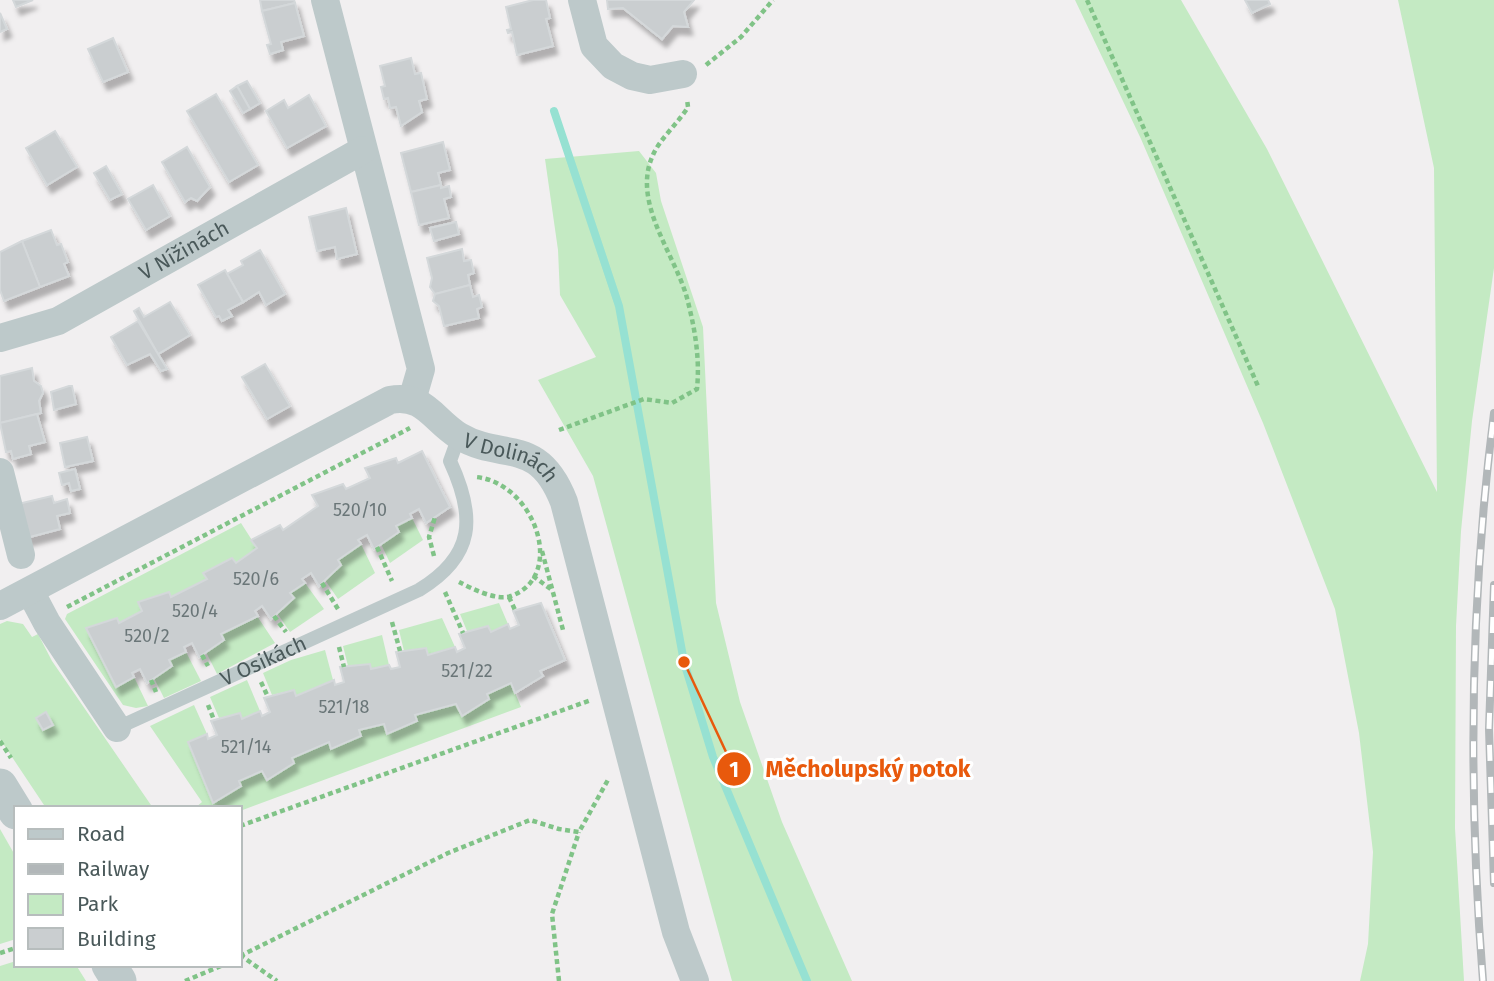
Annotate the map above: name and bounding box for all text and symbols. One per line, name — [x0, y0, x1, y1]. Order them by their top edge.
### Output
street label: V Nížinách — [135, 215, 234, 286]
street label: V Dolinách — [459, 427, 564, 488]
house number: 520/10 — [333, 499, 387, 521]
house number: 520/6 — [233, 568, 279, 590]
house number: 520/4 — [172, 600, 218, 622]
house number: 520/2 — [124, 625, 170, 647]
street label: V Osikách — [216, 630, 311, 692]
house number: 521/22 — [441, 660, 493, 682]
house number: 521/18 — [318, 696, 370, 718]
house number: 521/14 — [221, 736, 272, 758]
callout: Měcholupský potok — [716, 747, 984, 791]
text: Měcholupský potok — [765, 755, 971, 783]
text: 1 — [729, 757, 739, 783]
legend — [14, 806, 242, 967]
text: Road — [77, 821, 125, 847]
text: Railway — [77, 856, 150, 882]
text: Park — [77, 891, 119, 917]
text: Building — [77, 926, 156, 952]

